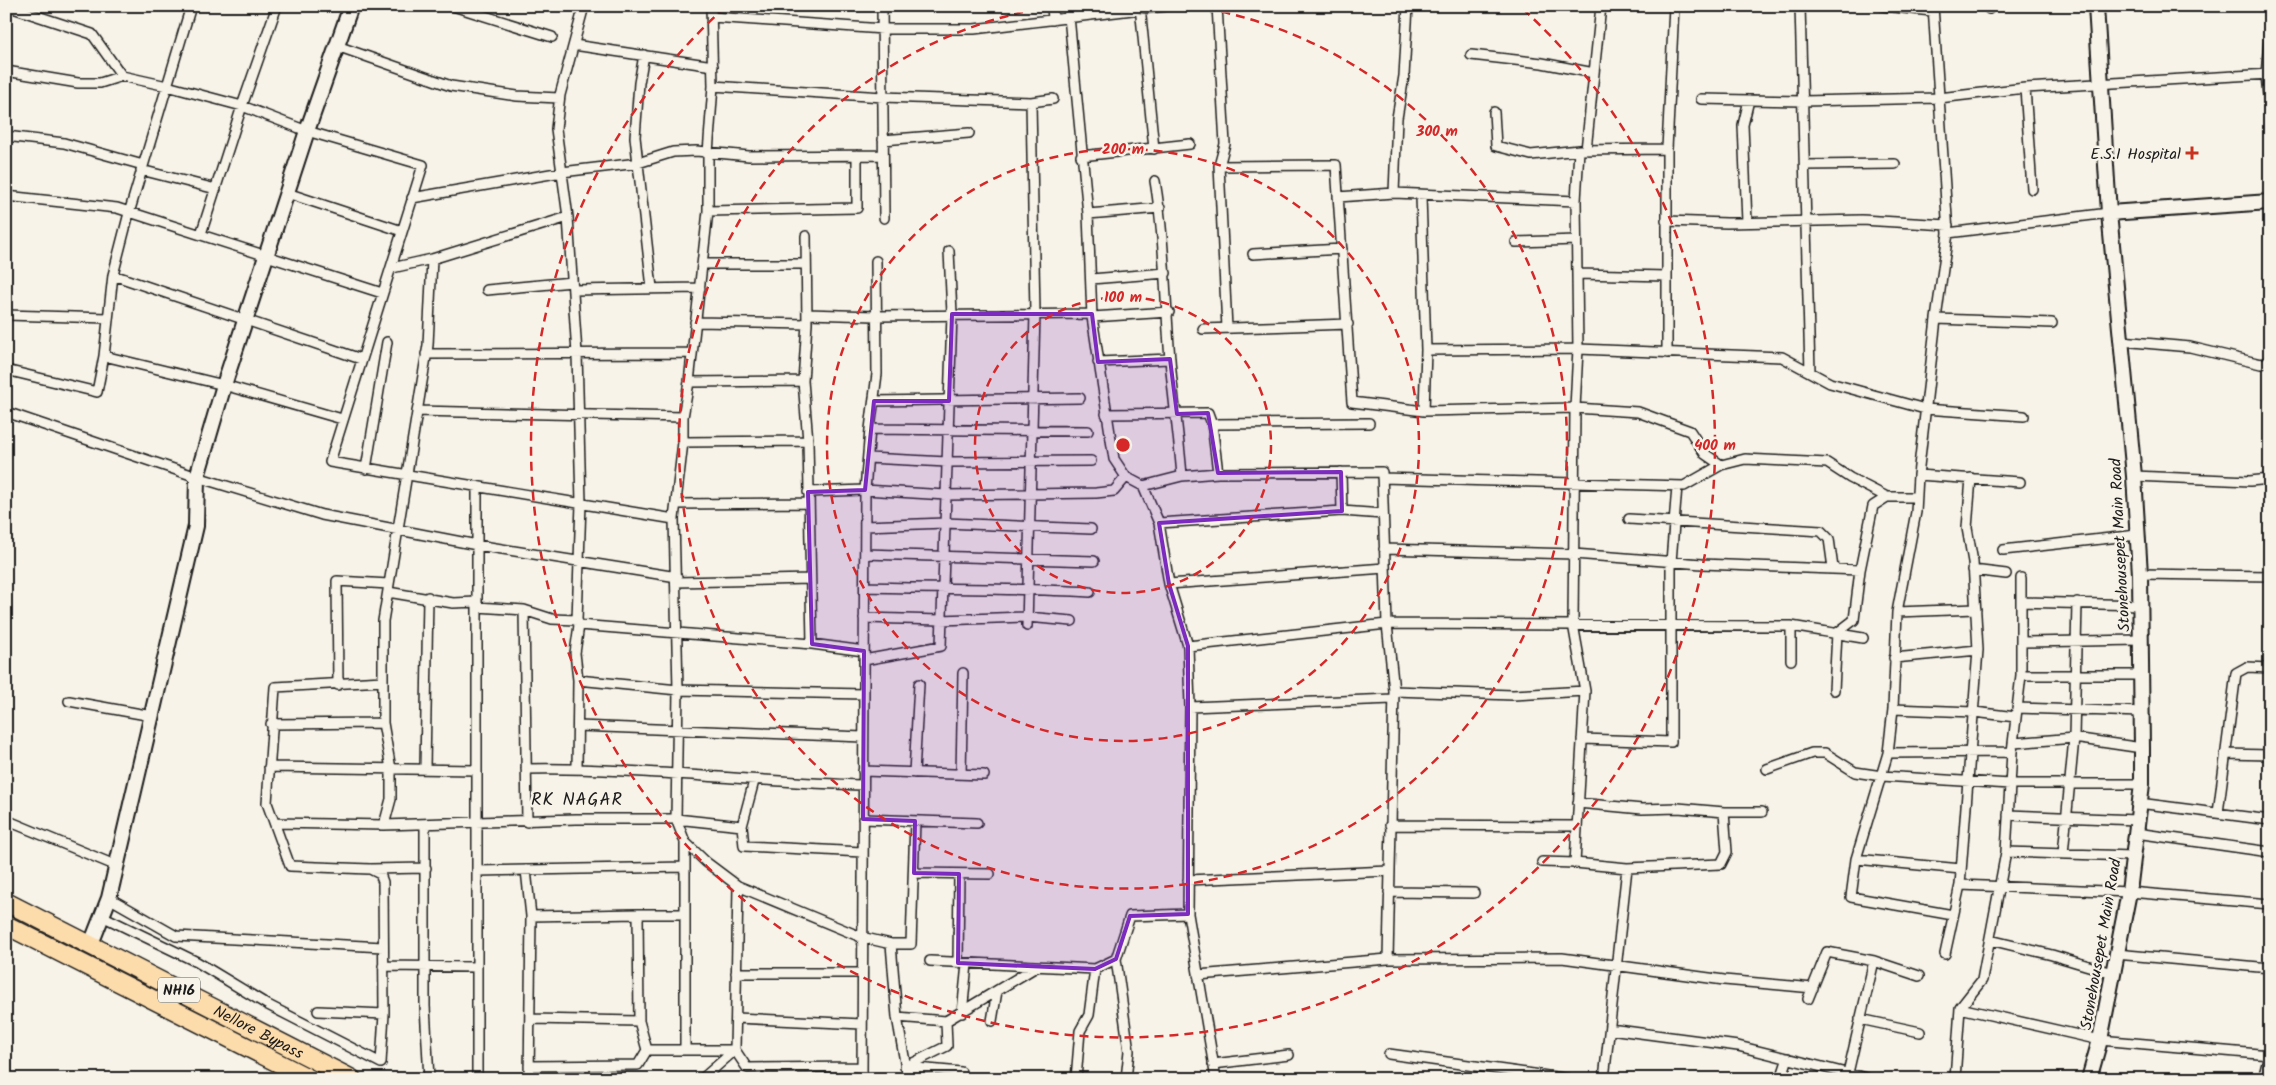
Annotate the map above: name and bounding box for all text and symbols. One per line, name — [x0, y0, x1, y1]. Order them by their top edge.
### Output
text: 300 m — [1415, 120, 1458, 144]
text: 200 m — [1102, 138, 1144, 162]
place label: E.S.I Hospital — [2090, 142, 2181, 167]
marker: E.S.I Hospital — [2185, 146, 2199, 160]
text: 100 m — [1104, 286, 1142, 310]
text: 400 m — [1694, 434, 1736, 458]
centre of rings — [1114, 436, 1132, 454]
street label: Stonehousepet Main Road — [2103, 457, 2138, 632]
district label: RK NAGAR — [531, 786, 623, 815]
street label: Stonehousepet Main Road — [2074, 856, 2129, 1032]
road number: NH16 — [158, 978, 200, 1002]
street label: Nellore Bypass — [209, 999, 308, 1066]

